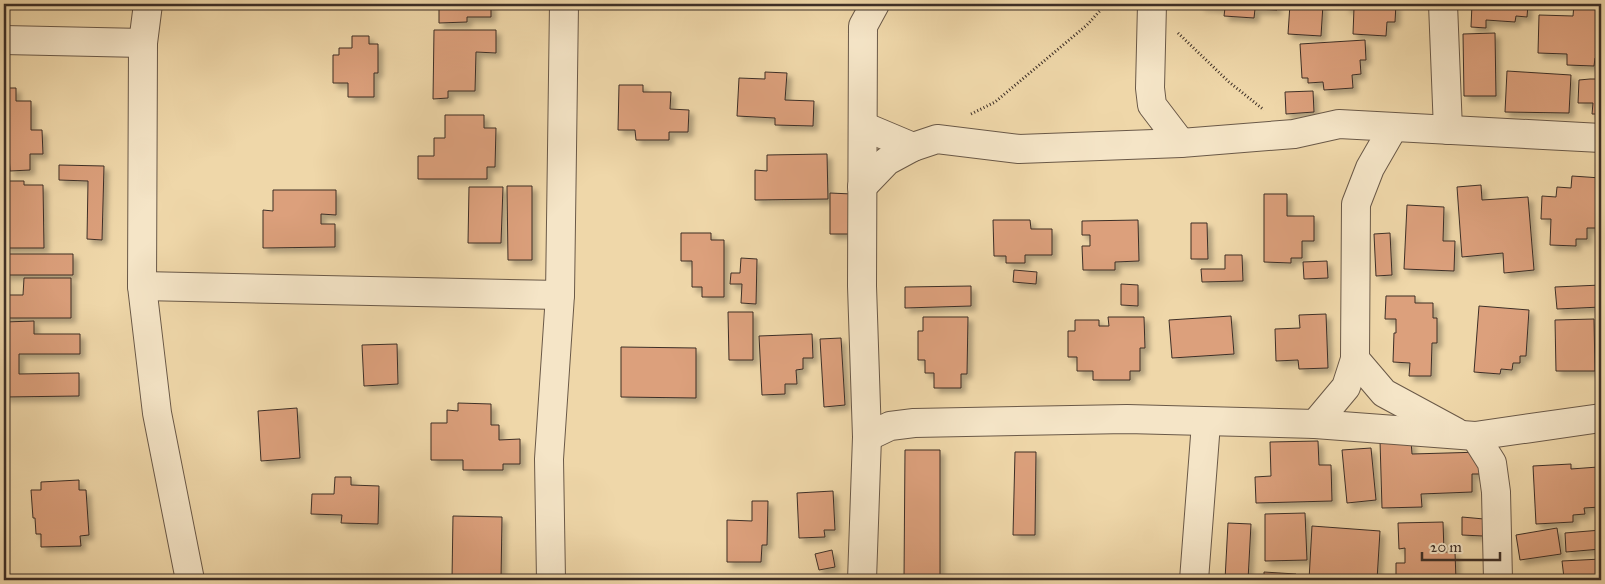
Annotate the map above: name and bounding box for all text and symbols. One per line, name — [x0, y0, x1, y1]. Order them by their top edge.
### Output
scale bar — [1422, 529, 1500, 561]
text: 20 m — [1430, 538, 1462, 556]

